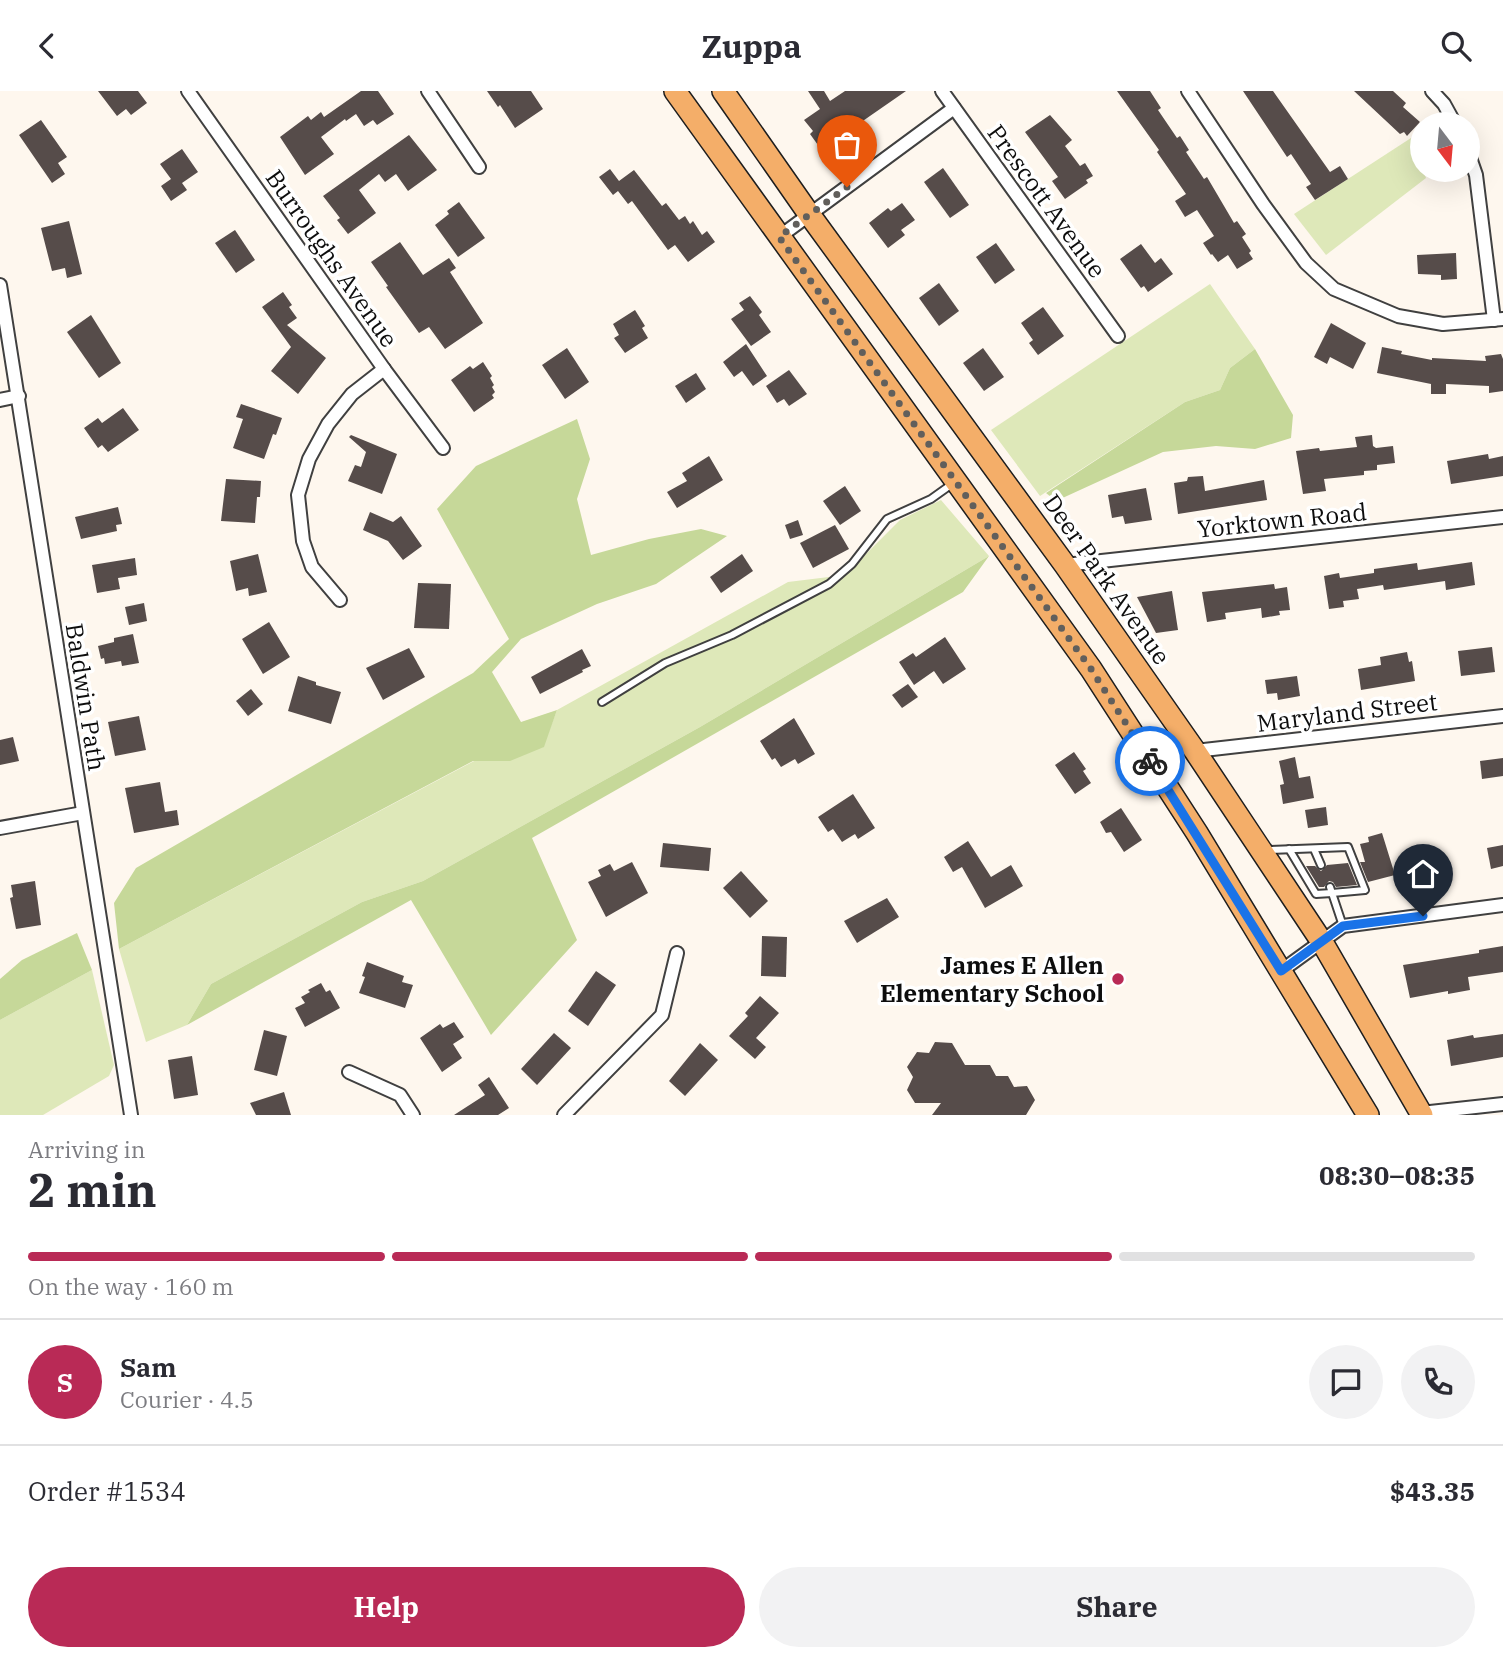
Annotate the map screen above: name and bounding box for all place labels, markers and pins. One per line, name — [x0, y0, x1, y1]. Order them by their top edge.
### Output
pin — [817, 115, 877, 187]
pin — [1393, 844, 1453, 916]
place label: James E Allen Elementary School — [880, 949, 1104, 1009]
marker: James E Allen Elementary School — [1110, 971, 1126, 987]

